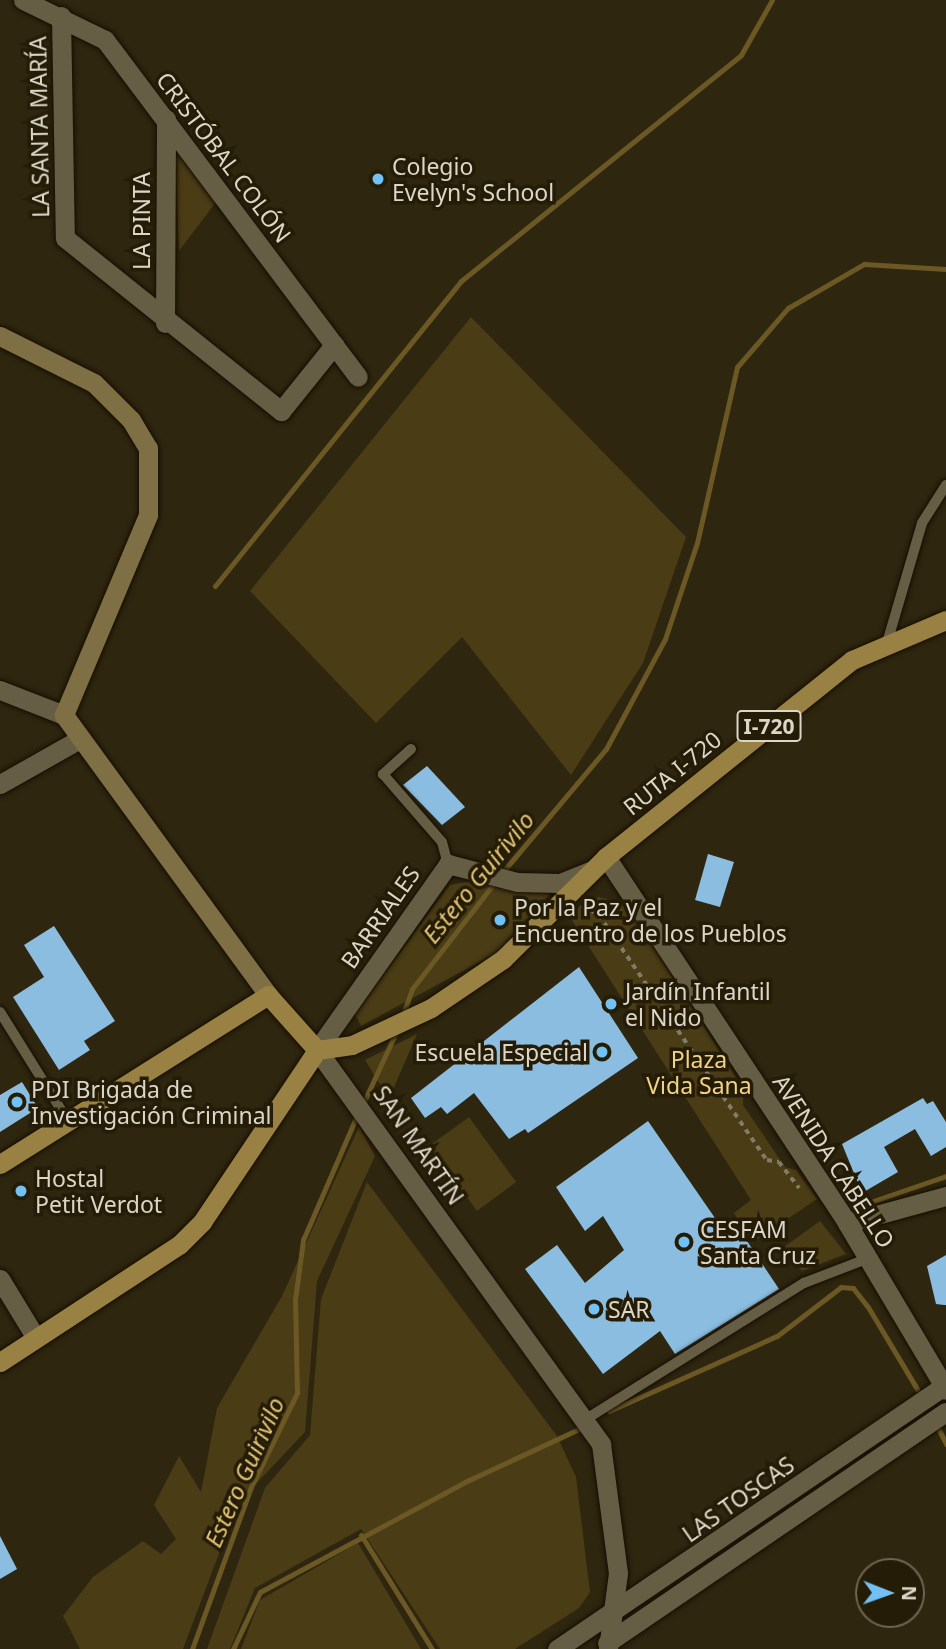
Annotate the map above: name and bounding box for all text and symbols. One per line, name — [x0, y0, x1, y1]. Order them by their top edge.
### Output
street label: LA SANTA MARÍA — [24, 36, 54, 218]
street label: CRISTÓBAL COLÓN — [151, 66, 297, 248]
place label: Colegio Evelyn's School — [392, 152, 554, 206]
marker: Colegio Evelyn's School — [370, 171, 386, 187]
street label: LA PINTA — [127, 172, 155, 270]
road number: I-720 — [736, 708, 802, 744]
street label: RUTA I-720 — [618, 725, 726, 821]
water label: Estero Guirivilo — [416, 806, 540, 948]
street label: BARRIALES — [335, 861, 425, 973]
place label: Por la Paz y el Encuentro de los Pueblos — [514, 893, 787, 947]
marker: Por la Paz y el Encuentro de los Pueblos — [492, 912, 508, 928]
place label: Jardín Infantil el Nido — [625, 977, 771, 1031]
marker: Jardín Infantil el Nido — [603, 996, 619, 1012]
place label: Escuela Especial — [414, 1038, 588, 1066]
marker: Escuela Especial — [594, 1044, 610, 1060]
park label: Plaza Vida Sana — [646, 1045, 752, 1099]
street label: AVENIDA CABELLO — [768, 1069, 900, 1253]
place label: PDI Brigada de Investigación Criminal — [31, 1075, 272, 1129]
street label: SAN MARTÍN — [368, 1080, 470, 1210]
marker: PDI Brigada de Investigación Criminal — [9, 1094, 25, 1110]
place label: Hostal Petit Verdot — [35, 1164, 162, 1218]
marker: Hostal Petit Verdot — [13, 1183, 29, 1199]
place label: CESFAM Santa Cruz — [700, 1215, 816, 1269]
marker: CESFAM Santa Cruz — [674, 1232, 694, 1252]
place label: SAR — [608, 1295, 650, 1323]
marker: SAR — [586, 1301, 602, 1317]
water label: Estero Guirivilo — [198, 1393, 290, 1551]
street label: LAS TOSCAS — [677, 1450, 799, 1548]
north arrow — [855, 1558, 925, 1628]
text: N — [896, 1585, 922, 1601]

